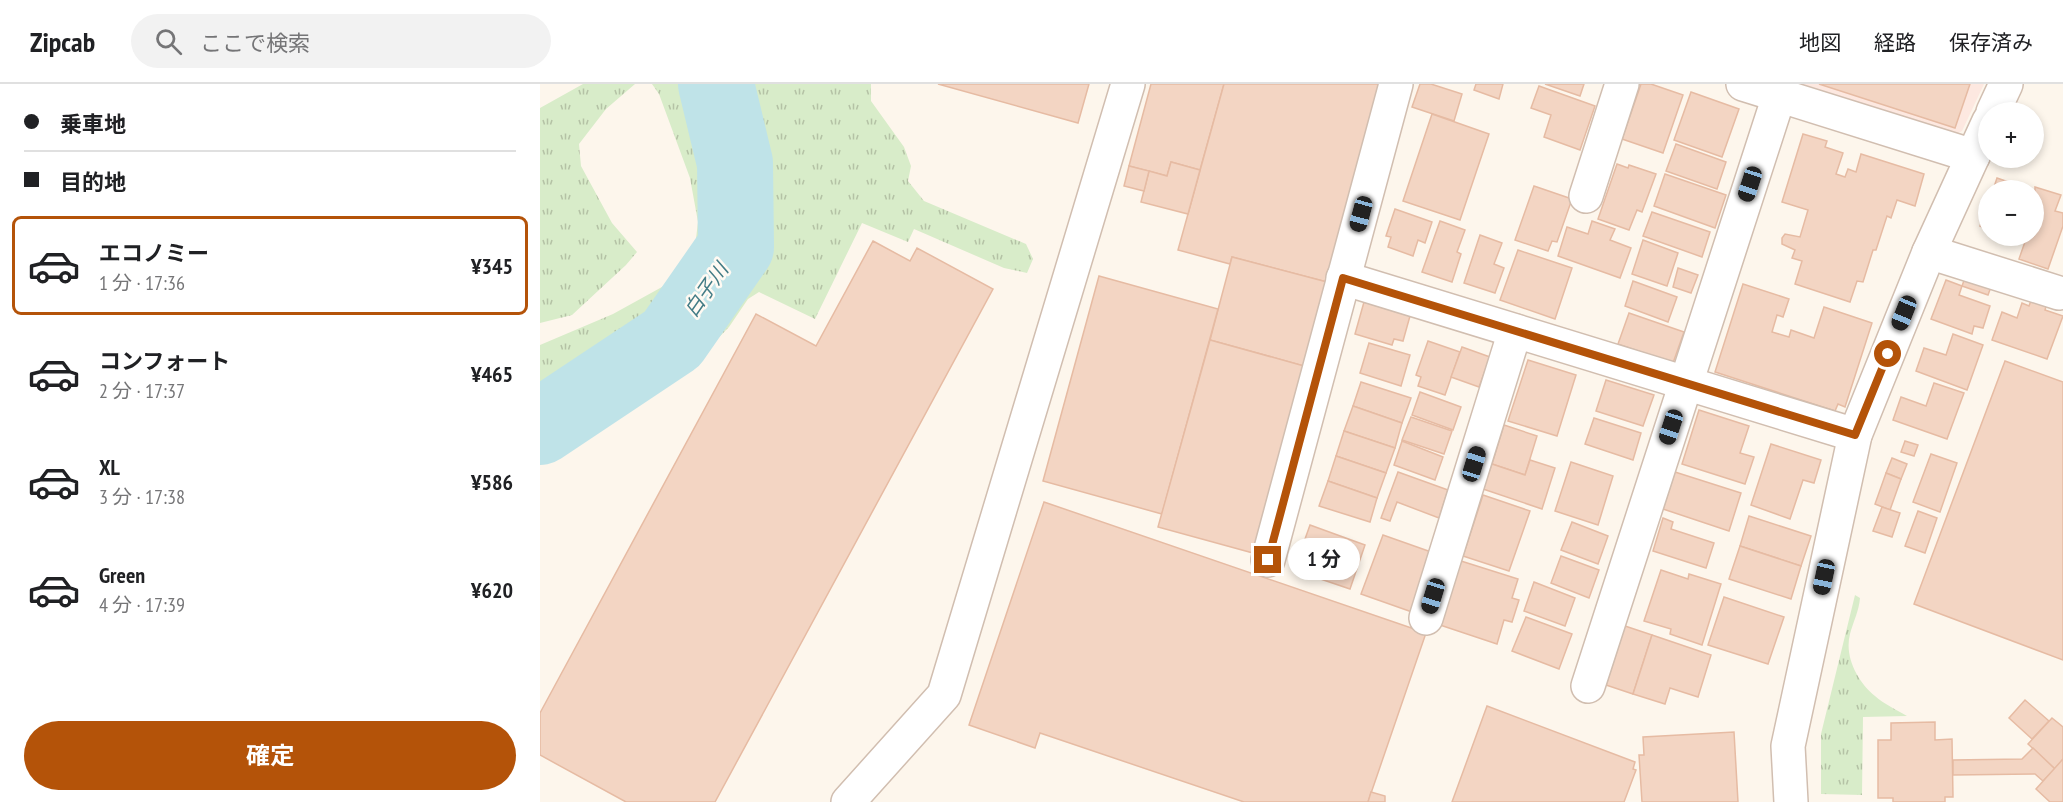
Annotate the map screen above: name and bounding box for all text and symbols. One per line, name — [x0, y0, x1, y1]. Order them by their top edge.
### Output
search box — [131, 14, 551, 68]
text: Zipcab — [30, 23, 95, 60]
icon: search — [152, 25, 185, 58]
text: ここで検索 — [200, 29, 310, 57]
text: 地図 — [1799, 29, 1841, 56]
text: 経路 — [1874, 29, 1916, 56]
text: 保存済み — [1949, 29, 2033, 56]
map controls — [1978, 102, 2044, 246]
button: + — [1978, 102, 2044, 168]
text: 乗車地 — [60, 110, 126, 138]
car — [1736, 164, 1764, 204]
text: 目的地 — [60, 168, 126, 196]
button: − — [1978, 180, 2044, 246]
car — [1348, 194, 1374, 234]
icon: car — [27, 239, 81, 293]
text: エコノミー — [99, 239, 209, 267]
text: ¥345 — [471, 252, 513, 280]
water label: 白子川 — [678, 256, 735, 322]
text: 1 分 · 17:36 — [99, 270, 185, 296]
car — [1889, 293, 1919, 333]
route start — [1874, 340, 1901, 367]
icon: car — [27, 347, 81, 401]
text: コンフォート — [99, 347, 230, 375]
text: ¥465 — [471, 360, 513, 388]
text: 2 分 · 17:37 — [99, 378, 185, 404]
car — [1657, 407, 1685, 447]
car — [1460, 444, 1488, 484]
text: XL — [99, 453, 120, 481]
icon: car — [27, 455, 81, 509]
text: ¥586 — [471, 468, 513, 496]
text: 3 分 · 17:38 — [99, 484, 185, 510]
callout: 1 分 — [1289, 539, 1361, 581]
route end — [1254, 546, 1281, 573]
text: 1 分 — [1307, 546, 1341, 572]
car — [1811, 558, 1837, 596]
text: Green — [99, 561, 145, 589]
icon: car — [27, 563, 81, 617]
text: ¥620 — [471, 576, 513, 604]
car — [1419, 576, 1447, 616]
text: 4 分 · 17:39 — [99, 592, 185, 618]
button: 確定 — [24, 721, 516, 790]

